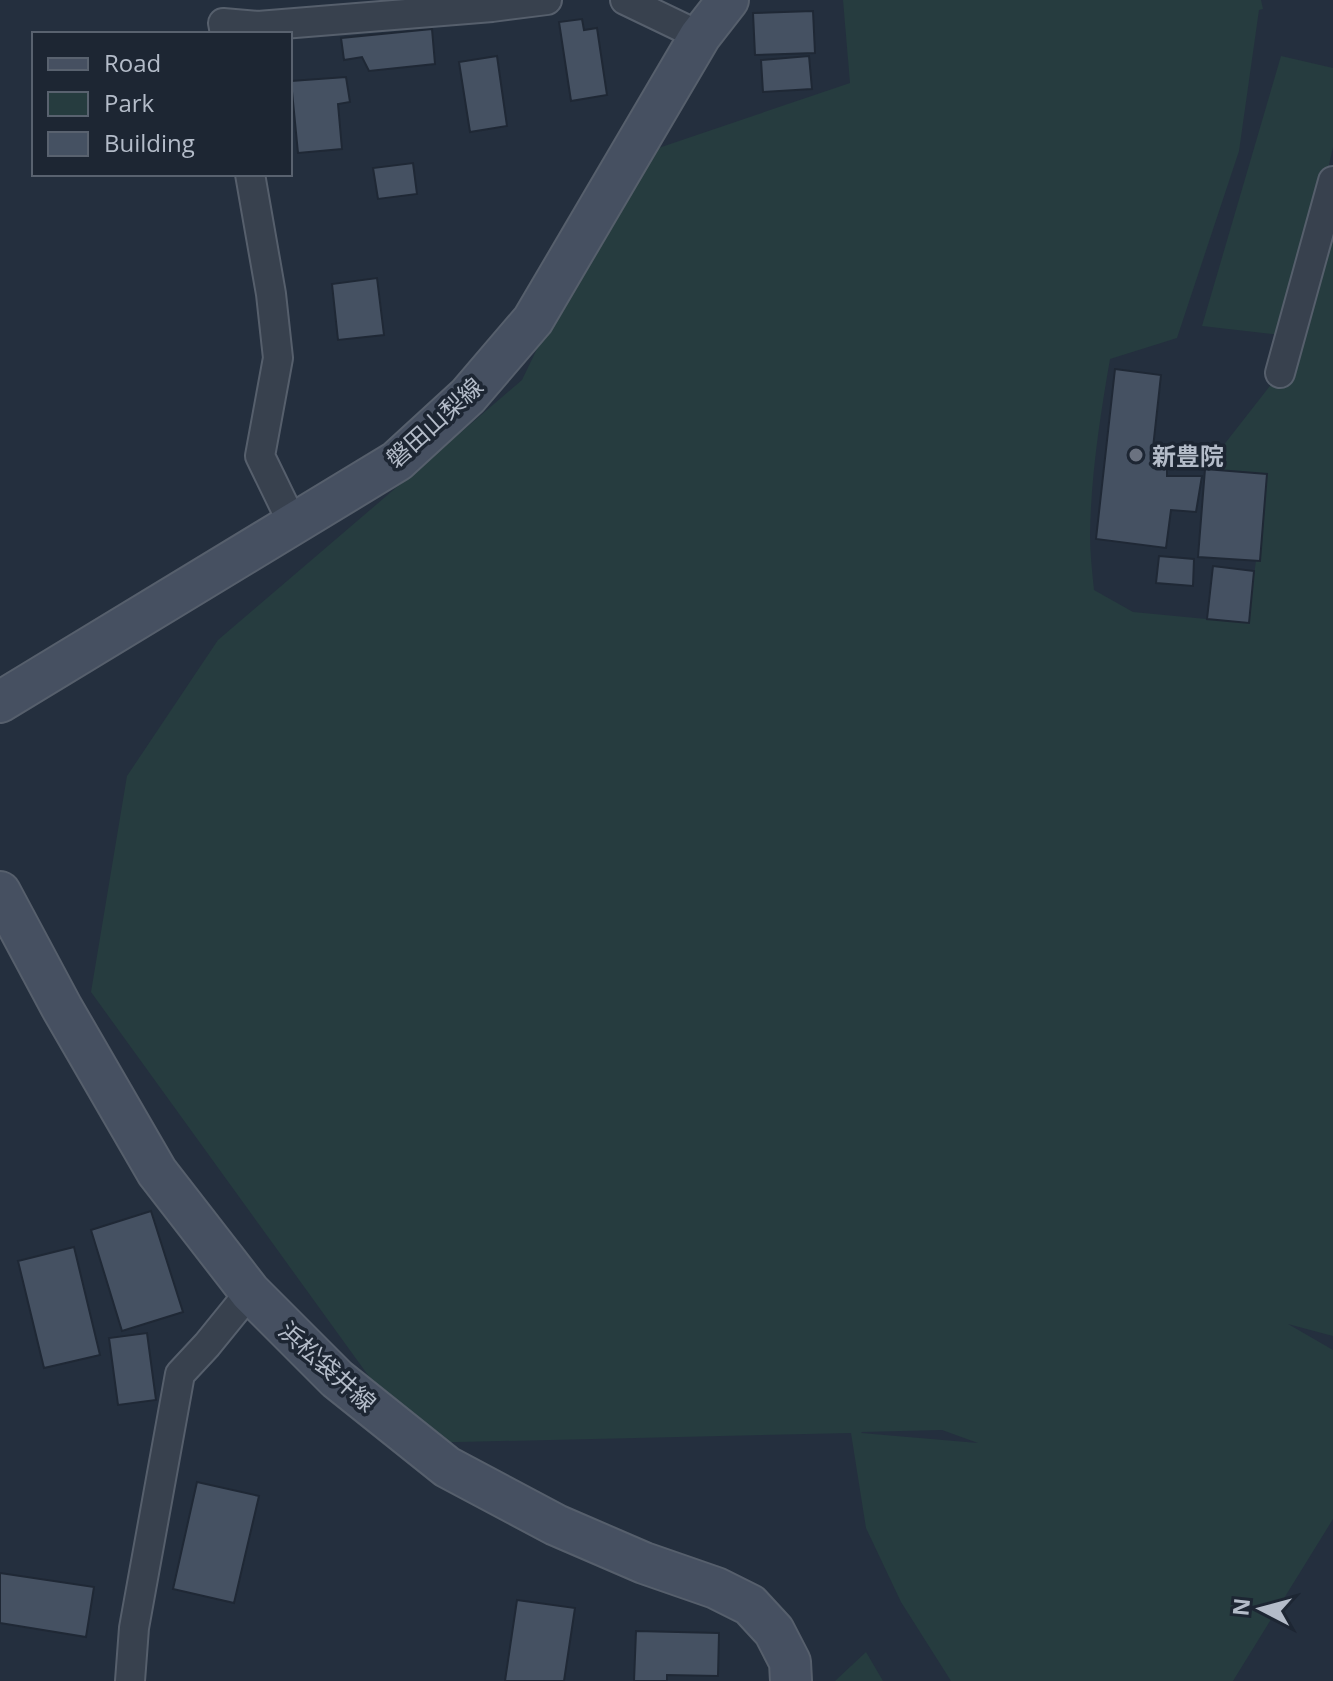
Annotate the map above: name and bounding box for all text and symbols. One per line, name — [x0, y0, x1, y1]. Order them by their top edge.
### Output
legend — [32, 32, 292, 176]
text: Road — [104, 46, 161, 79]
text: Park — [104, 86, 155, 119]
text: Building — [104, 126, 195, 159]
street label: 磐田山梨線 — [378, 370, 490, 474]
place label: 新豊院 — [1152, 439, 1224, 472]
marker: 新豊院 — [1127, 446, 1145, 464]
street label: 浜松袋井線 — [272, 1314, 384, 1418]
north arrow — [1221, 1569, 1301, 1649]
text: N — [1224, 1596, 1256, 1617]

